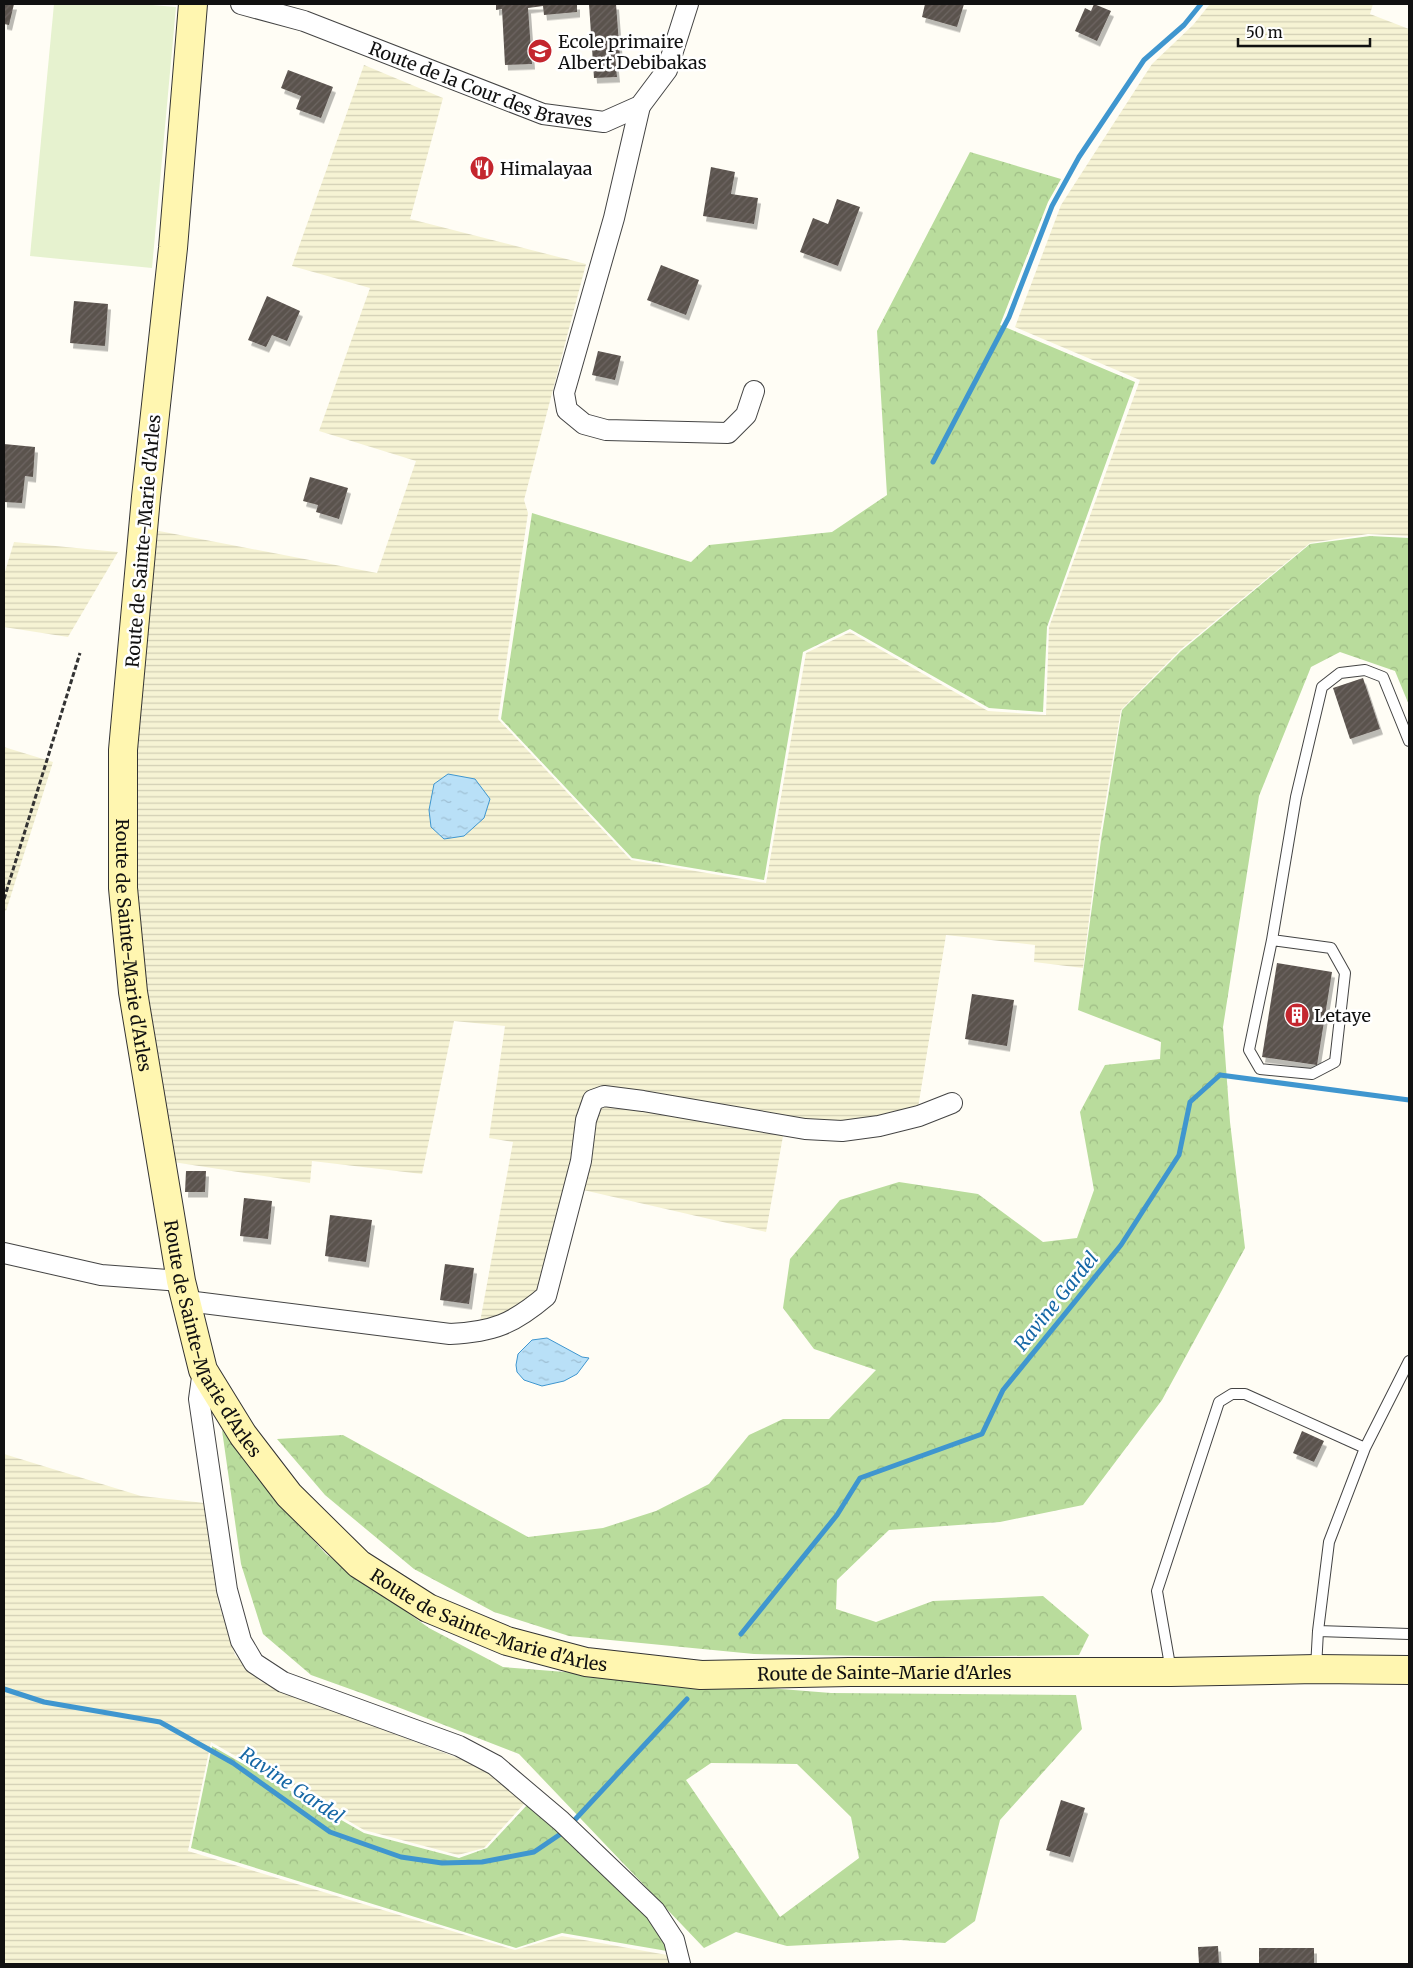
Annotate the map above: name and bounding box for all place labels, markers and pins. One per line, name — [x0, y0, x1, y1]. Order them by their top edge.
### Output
place label: Ecole primaire Albert Debibakas — [557, 30, 707, 74]
school or university icon: Ecole primaire Albert Debibakas — [527, 38, 553, 64]
restaurant icon: Himalayaa — [469, 155, 495, 181]
place label: Himalayaa — [500, 157, 593, 180]
building icon: Letaye — [1284, 1002, 1310, 1028]
place label: Letaye — [1314, 1004, 1371, 1027]

